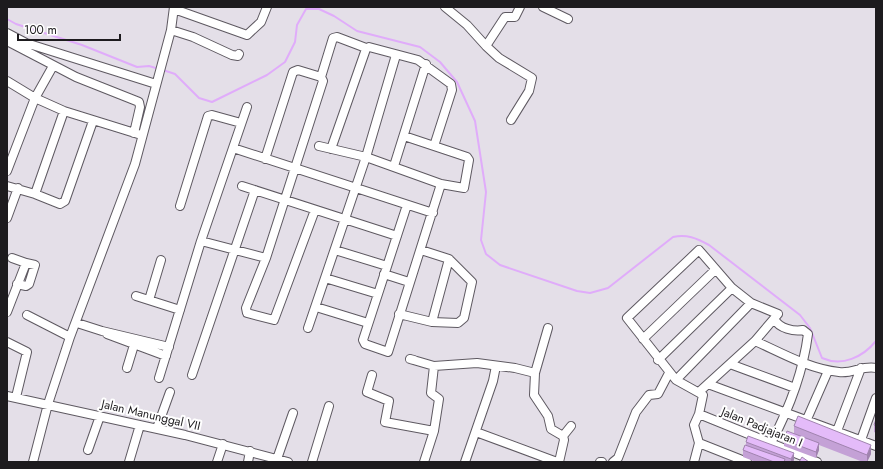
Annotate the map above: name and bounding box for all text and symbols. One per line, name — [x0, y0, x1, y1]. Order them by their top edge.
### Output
scale bar — [18, 16, 120, 42]
text: 100 m — [24, 21, 57, 39]
street label: Jalan Manunggal VII — [98, 394, 202, 435]
street label: Jalan Padjajaran I — [717, 402, 805, 451]

